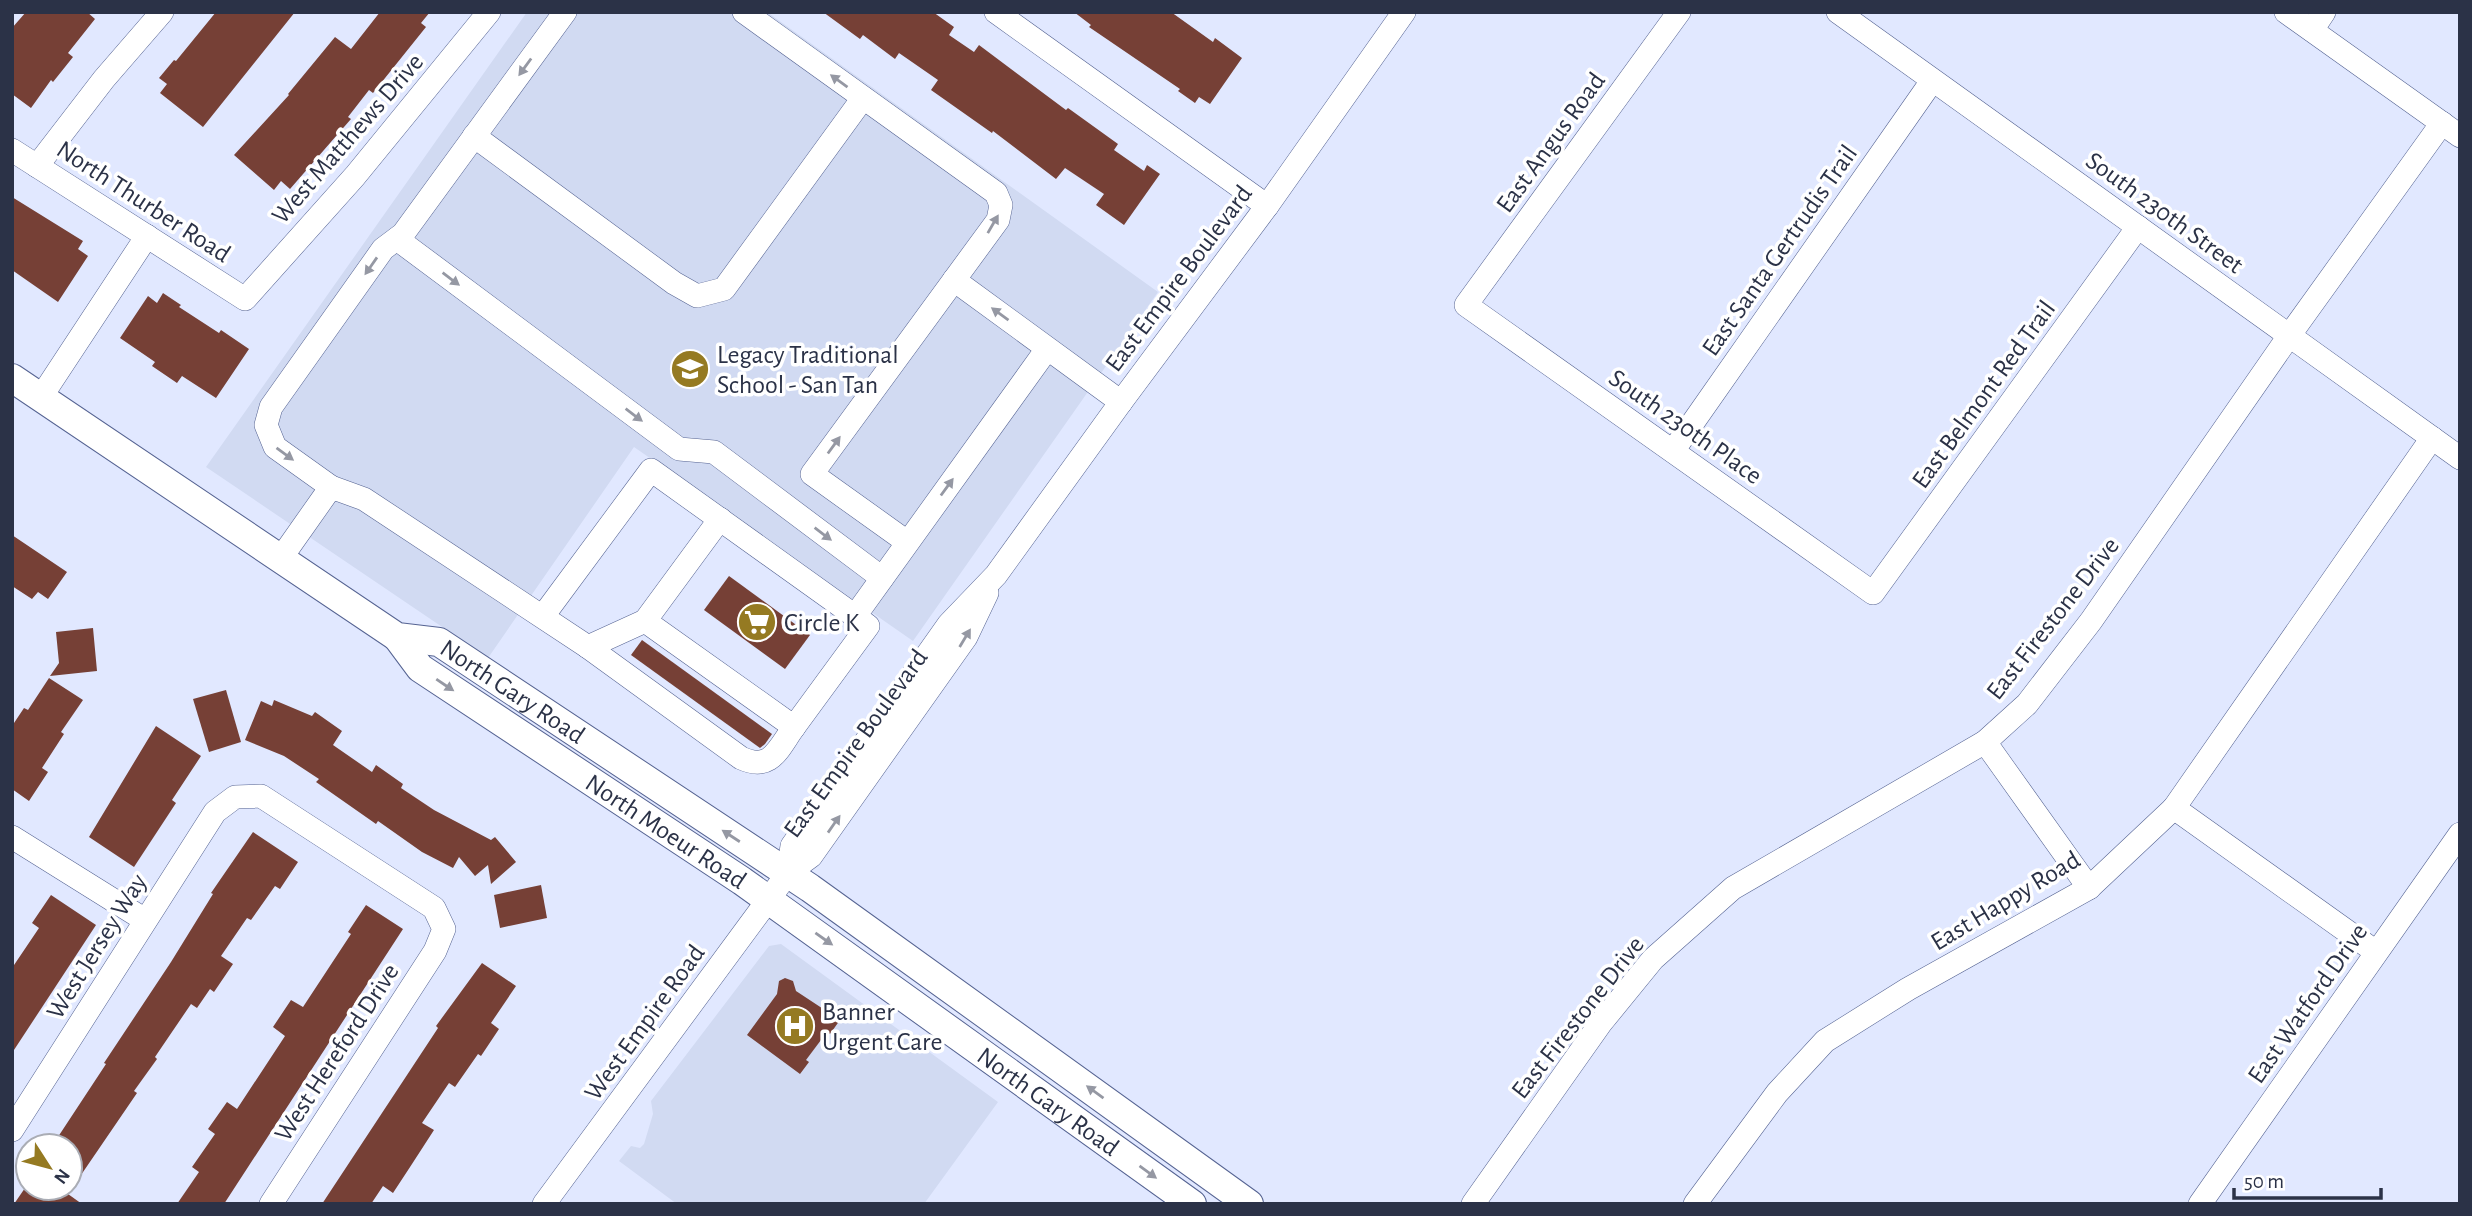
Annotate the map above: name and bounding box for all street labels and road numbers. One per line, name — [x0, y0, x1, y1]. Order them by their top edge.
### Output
street label: West Matthews Drive — [267, 49, 428, 229]
street label: East Angus Road — [1492, 68, 1610, 217]
street label: North Thurber Road — [52, 136, 235, 268]
street label: East Santa Gertrudis Trail — [1697, 140, 1862, 361]
street label: South 230th Street — [2081, 147, 2248, 278]
street label: East Empire Boulevard — [1100, 181, 1257, 377]
street label: East Belmont Red Trail — [1907, 296, 2060, 493]
street label: South 230th Place — [1604, 364, 1767, 489]
street label: East Firestone Drive — [1982, 533, 2124, 705]
street label: North Gary Road — [435, 635, 589, 749]
street label: East Empire Boulevard — [779, 645, 933, 843]
street label: North Moeur Road — [581, 770, 751, 894]
street label: East Happy Road — [1927, 846, 2085, 955]
street label: West Jersey Way — [42, 869, 152, 1024]
street label: East Watford Drive — [2243, 919, 2373, 1088]
street label: East Firestone Drive — [1507, 932, 1649, 1104]
street label: West Empire Road — [580, 940, 710, 1105]
street label: West Hereford Drive — [270, 959, 404, 1146]
street label: North Gary Road — [972, 1043, 1123, 1161]

